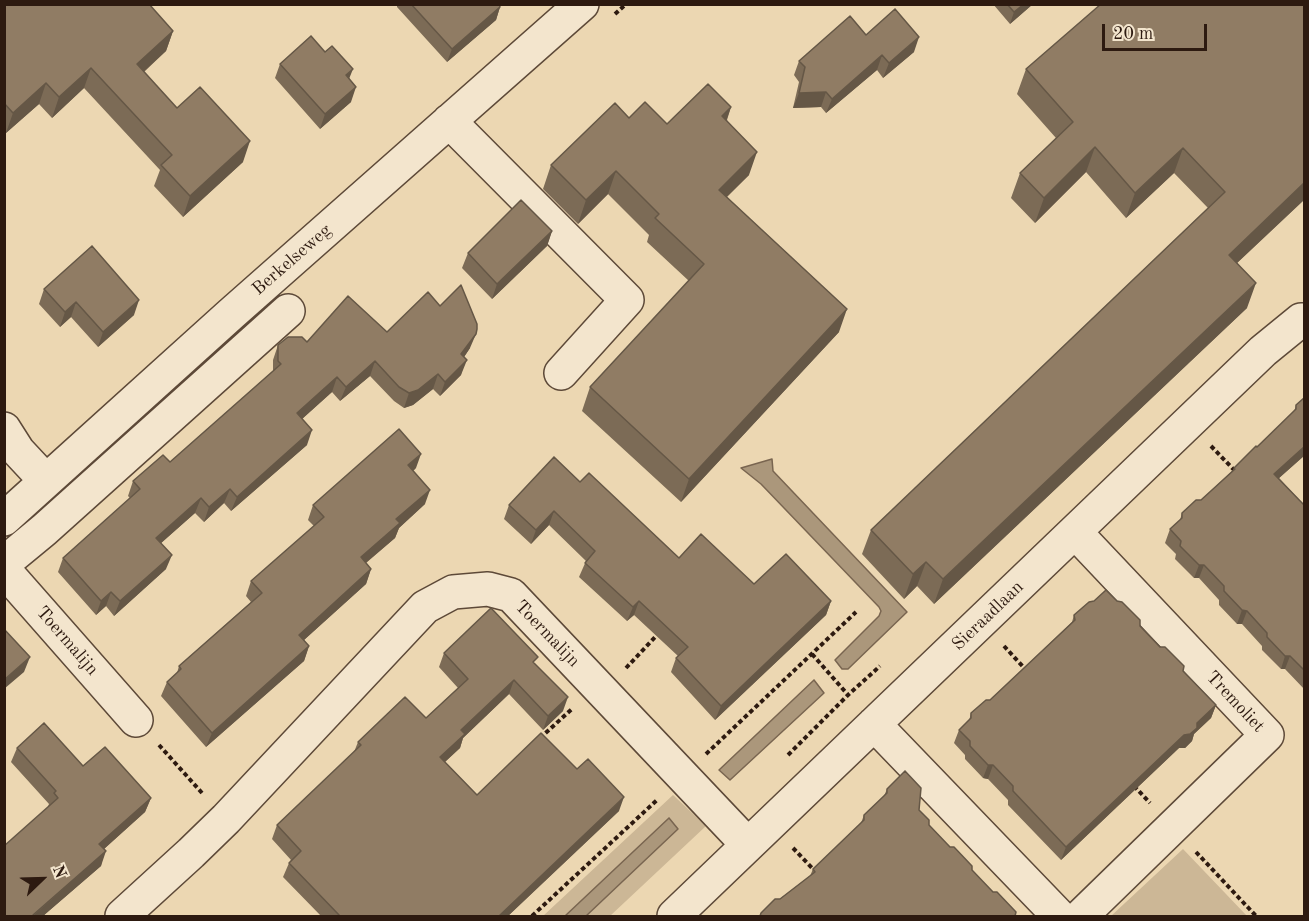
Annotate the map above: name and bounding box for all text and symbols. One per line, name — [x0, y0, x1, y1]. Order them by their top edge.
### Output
scale bar — [1105, 12, 1210, 50]
text: 20 m — [1113, 25, 1153, 43]
street label: Berkelseweg — [248, 220, 336, 300]
street label: Sieraadlaan — [948, 577, 1028, 655]
street label: Toermalijn — [510, 596, 584, 672]
street label: Toermalijn — [31, 602, 103, 680]
street label: Tremoliet — [1201, 667, 1269, 737]
north arrow — [12, 849, 72, 909]
text: N — [49, 863, 68, 881]

